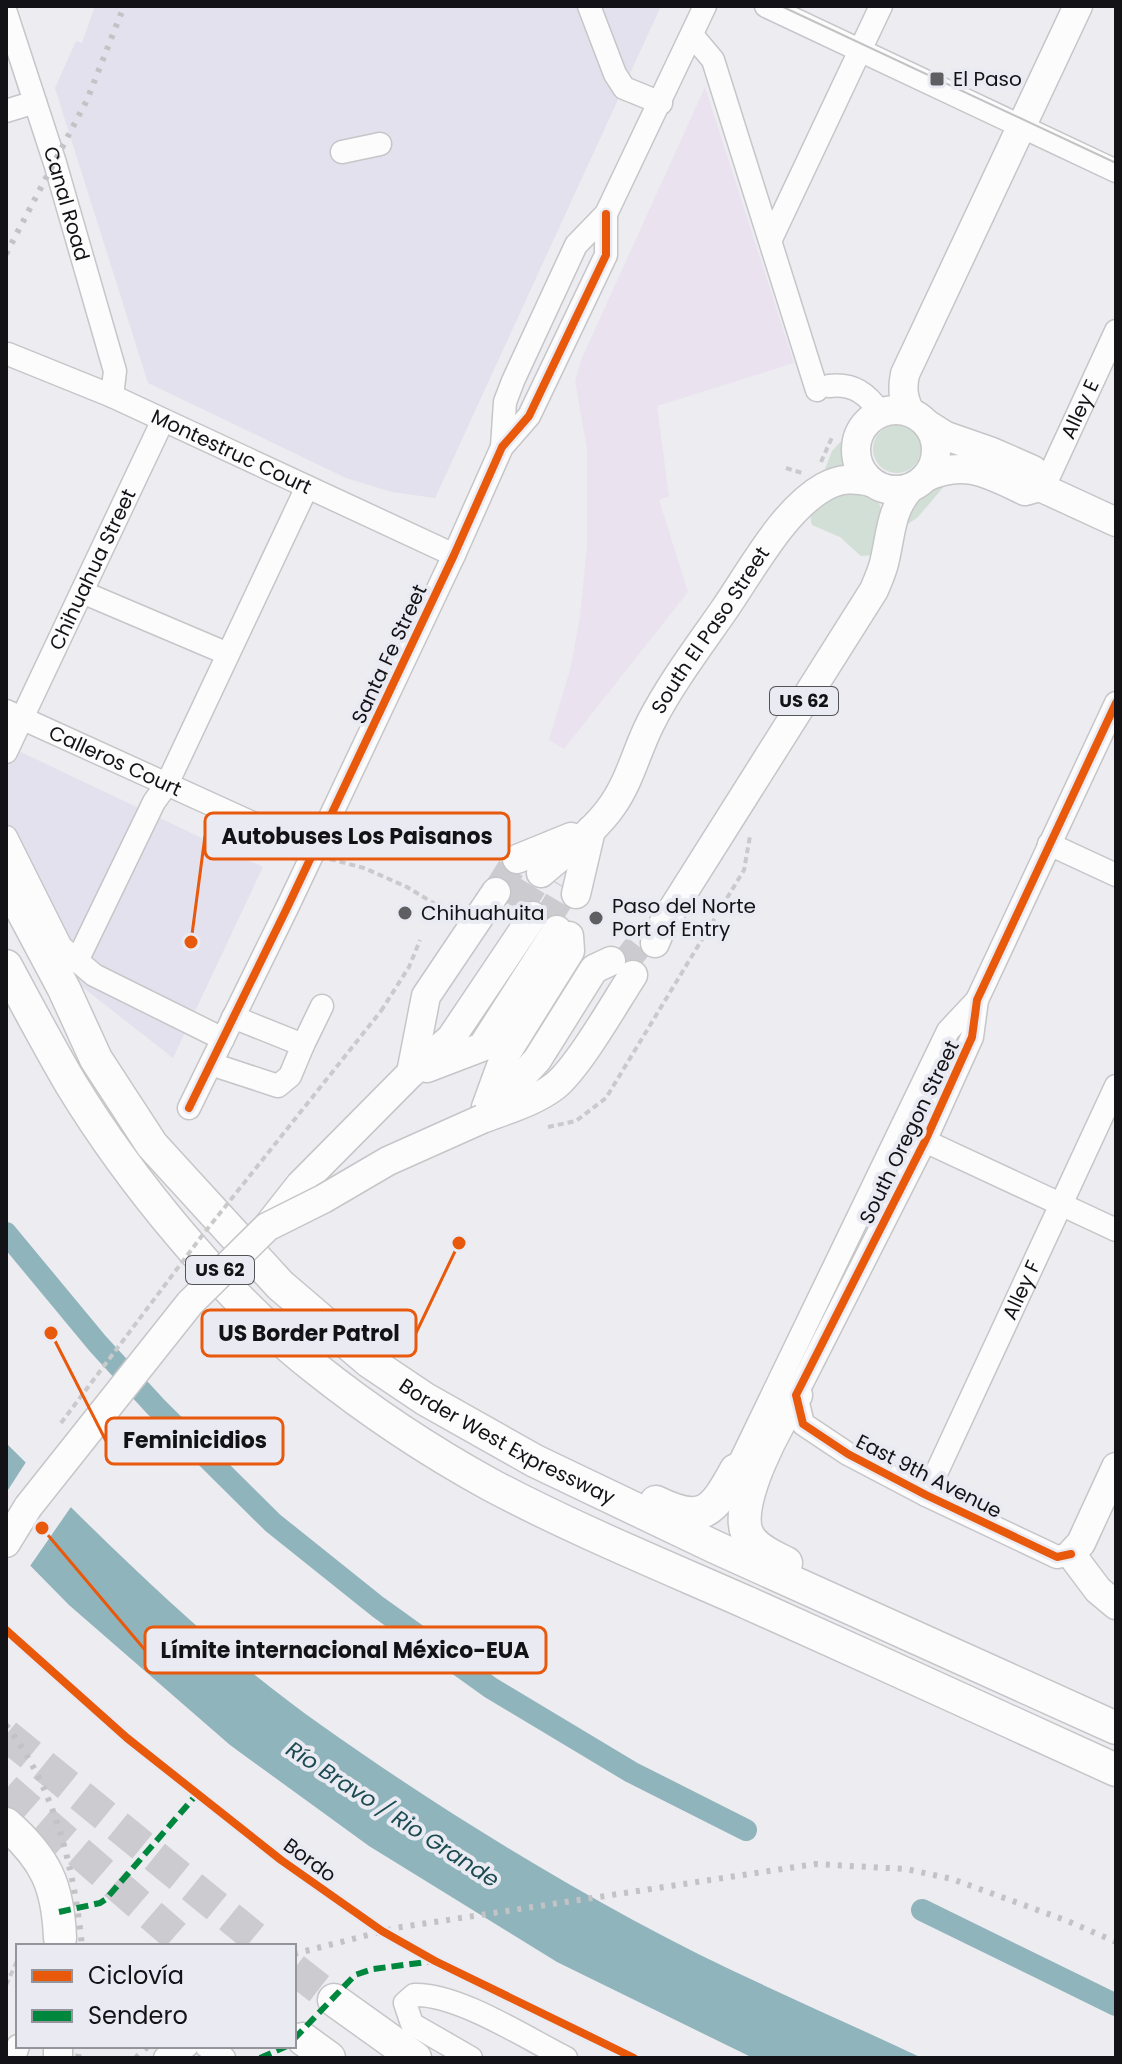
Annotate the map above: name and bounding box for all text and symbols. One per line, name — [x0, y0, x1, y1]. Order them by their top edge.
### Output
place label: El Paso — [953, 65, 1022, 93]
marker: El Paso — [928, 70, 946, 88]
street label: Canal Road — [37, 143, 96, 264]
street label: Alley E — [1054, 375, 1106, 443]
street label: Montestruc Court — [147, 402, 316, 501]
street label: Chihuahua Street — [42, 484, 143, 655]
street label: South El Paso Street — [644, 541, 776, 719]
street label: Santa Fe Street — [344, 580, 434, 728]
road number: US 62 — [770, 687, 838, 715]
street label: Calleros Court — [44, 718, 186, 803]
callout: Autobuses Los Paisanos — [205, 813, 509, 859]
text: Autobuses Los Paisanos — [221, 821, 493, 852]
place label: Paso del Norte Port of Entry — [612, 892, 756, 943]
place label: Chihuahuita — [421, 899, 545, 927]
marker: Chihuahuita — [396, 904, 414, 922]
marker: Paso del Norte Port of Entry — [587, 909, 605, 927]
street label: South Oregon Street — [852, 1035, 966, 1229]
road number: US 62 — [186, 1256, 254, 1284]
street label: Alley F — [995, 1256, 1047, 1324]
callout: US Border Patrol — [202, 1310, 416, 1356]
text: US Border Patrol — [218, 1318, 400, 1349]
street label: Border West Expressway — [394, 1372, 620, 1511]
callout: Feminicidios — [106, 1418, 283, 1464]
text: Feminicidios — [123, 1425, 267, 1456]
street label: East 9th Avenue — [851, 1427, 1007, 1525]
callout: Límite internacional México-EUA — [145, 1627, 546, 1673]
text: Límite internacional México-EUA — [160, 1635, 530, 1666]
water label: Río Bravo / Rio Grande — [280, 1734, 505, 1895]
street label: Bordo — [278, 1831, 342, 1889]
legend — [16, 1944, 296, 2048]
text: Ciclovía — [88, 1959, 184, 1992]
text: Sendero — [88, 1999, 188, 2032]

